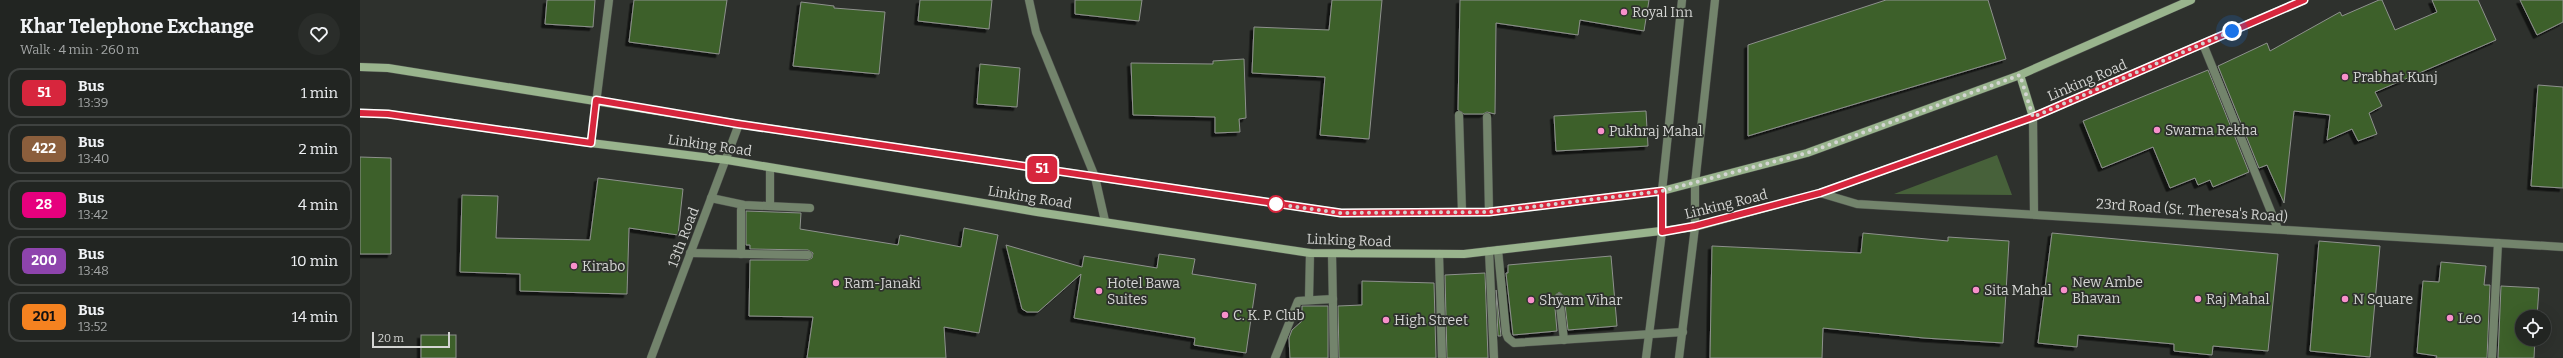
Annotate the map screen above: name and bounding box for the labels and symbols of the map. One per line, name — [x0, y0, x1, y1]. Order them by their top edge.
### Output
place label: Royal Inn — [1632, 4, 1693, 21]
marker: Royal Inn — [1619, 7, 1629, 17]
your location — [2222, 21, 2242, 41]
street label: Linking Road — [2045, 56, 2130, 105]
place label: Prabhat Kunj — [2353, 69, 2438, 86]
marker: Prabhat Kunj — [2340, 72, 2350, 82]
place label: Swarna Rekha — [2165, 122, 2258, 139]
place label: Pukhraj Mahal — [1609, 123, 1703, 140]
marker: Swarna Rekha — [2152, 125, 2162, 135]
marker: Pukhraj Mahal — [1596, 126, 1606, 136]
street label: Linking Road — [667, 131, 753, 160]
line badge: 51 — [1024, 156, 1060, 182]
street label: Linking Road — [987, 182, 1073, 213]
street label: Linking Road — [1683, 186, 1769, 223]
unlabelled marker — [1267, 195, 1285, 213]
street label: 23rd Road (St. Theresa's Road) — [2096, 195, 2288, 226]
street label: 13th Road — [664, 205, 703, 270]
street label: Linking Road — [1306, 231, 1392, 250]
place label: Kirabo — [582, 258, 625, 275]
marker: Kirabo — [569, 261, 579, 271]
place label: New Ambe Bhavan — [2072, 274, 2143, 307]
place label: Ram-Janaki — [844, 275, 921, 292]
place label: Hotel Bawa Suites — [1107, 275, 1180, 308]
marker: Ram-Janaki — [831, 278, 841, 288]
place label: Sita Mahal — [1984, 282, 2052, 299]
marker: Sita Mahal — [1971, 285, 1981, 295]
marker: New Ambe Bhavan — [2059, 285, 2069, 295]
marker: Hotel Bawa Suites — [1094, 286, 1104, 296]
place label: Raj Mahal — [2206, 291, 2270, 308]
place label: N Square — [2353, 291, 2413, 308]
place label: Shyam Vihar — [1539, 292, 1622, 309]
marker: Raj Mahal — [2193, 294, 2203, 304]
marker: N Square — [2340, 294, 2350, 304]
marker: Shyam Vihar — [1526, 295, 1536, 305]
place label: C. K. P. Club — [1233, 307, 1305, 324]
marker: C. K. P. Club — [1220, 310, 1230, 320]
place label: Leo — [2458, 310, 2481, 327]
place label: High Street — [1394, 312, 1468, 329]
marker: Leo — [2445, 313, 2455, 323]
marker: High Street — [1381, 315, 1391, 325]
scale bar — [372, 330, 450, 349]

